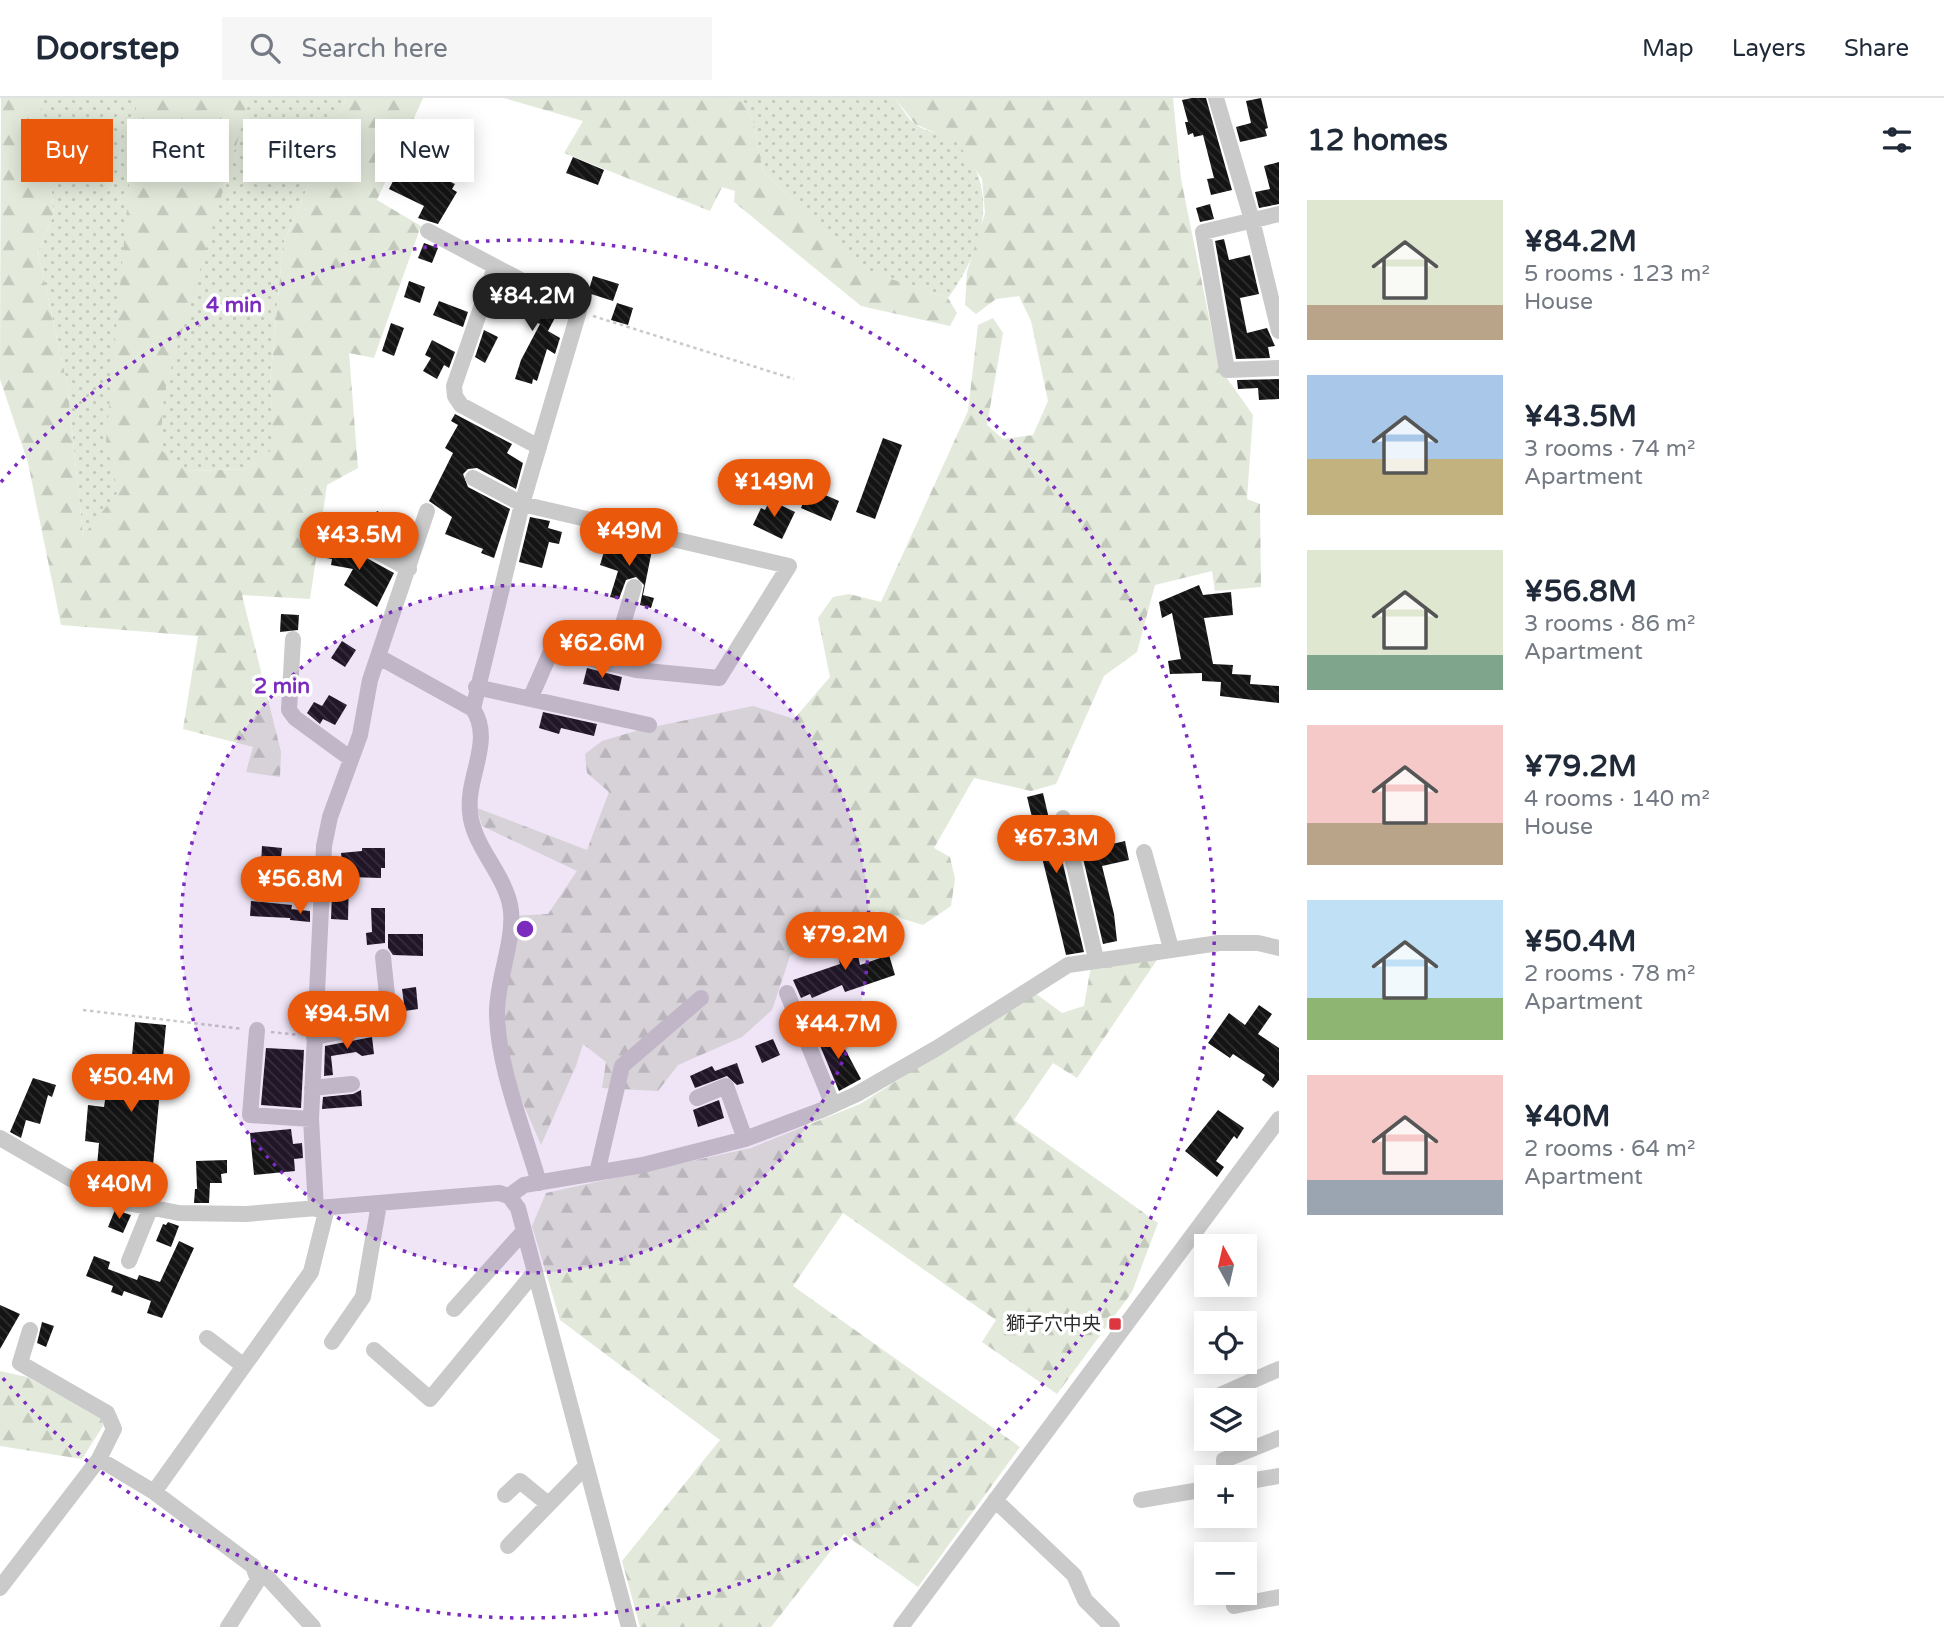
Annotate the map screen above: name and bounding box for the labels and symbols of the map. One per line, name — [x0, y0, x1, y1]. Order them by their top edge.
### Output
pin: ¥84.2M — [475, 274, 589, 333]
text: 4 min — [206, 293, 262, 318]
pin: ¥149M — [725, 460, 823, 519]
pin: ¥49M — [588, 508, 670, 568]
pin: ¥43.5M — [302, 512, 416, 572]
pin: ¥62.6M — [545, 620, 659, 680]
text: 2 min — [254, 674, 310, 699]
pin: ¥67.3M — [999, 816, 1113, 875]
pin: ¥56.8M — [243, 856, 357, 916]
pin: ¥79.2M — [788, 912, 902, 972]
centre of rings — [513, 917, 537, 941]
pin: ¥94.5M — [290, 992, 404, 1051]
pin: ¥44.7M — [781, 1002, 895, 1061]
pin: ¥50.4M — [74, 1054, 188, 1114]
pin: ¥40M — [78, 1162, 160, 1221]
north arrow — [1194, 1234, 1256, 1297]
place label: 獅子穴中央 — [1006, 1313, 1101, 1335]
marker: 獅子穴中央 — [1107, 1316, 1123, 1332]

